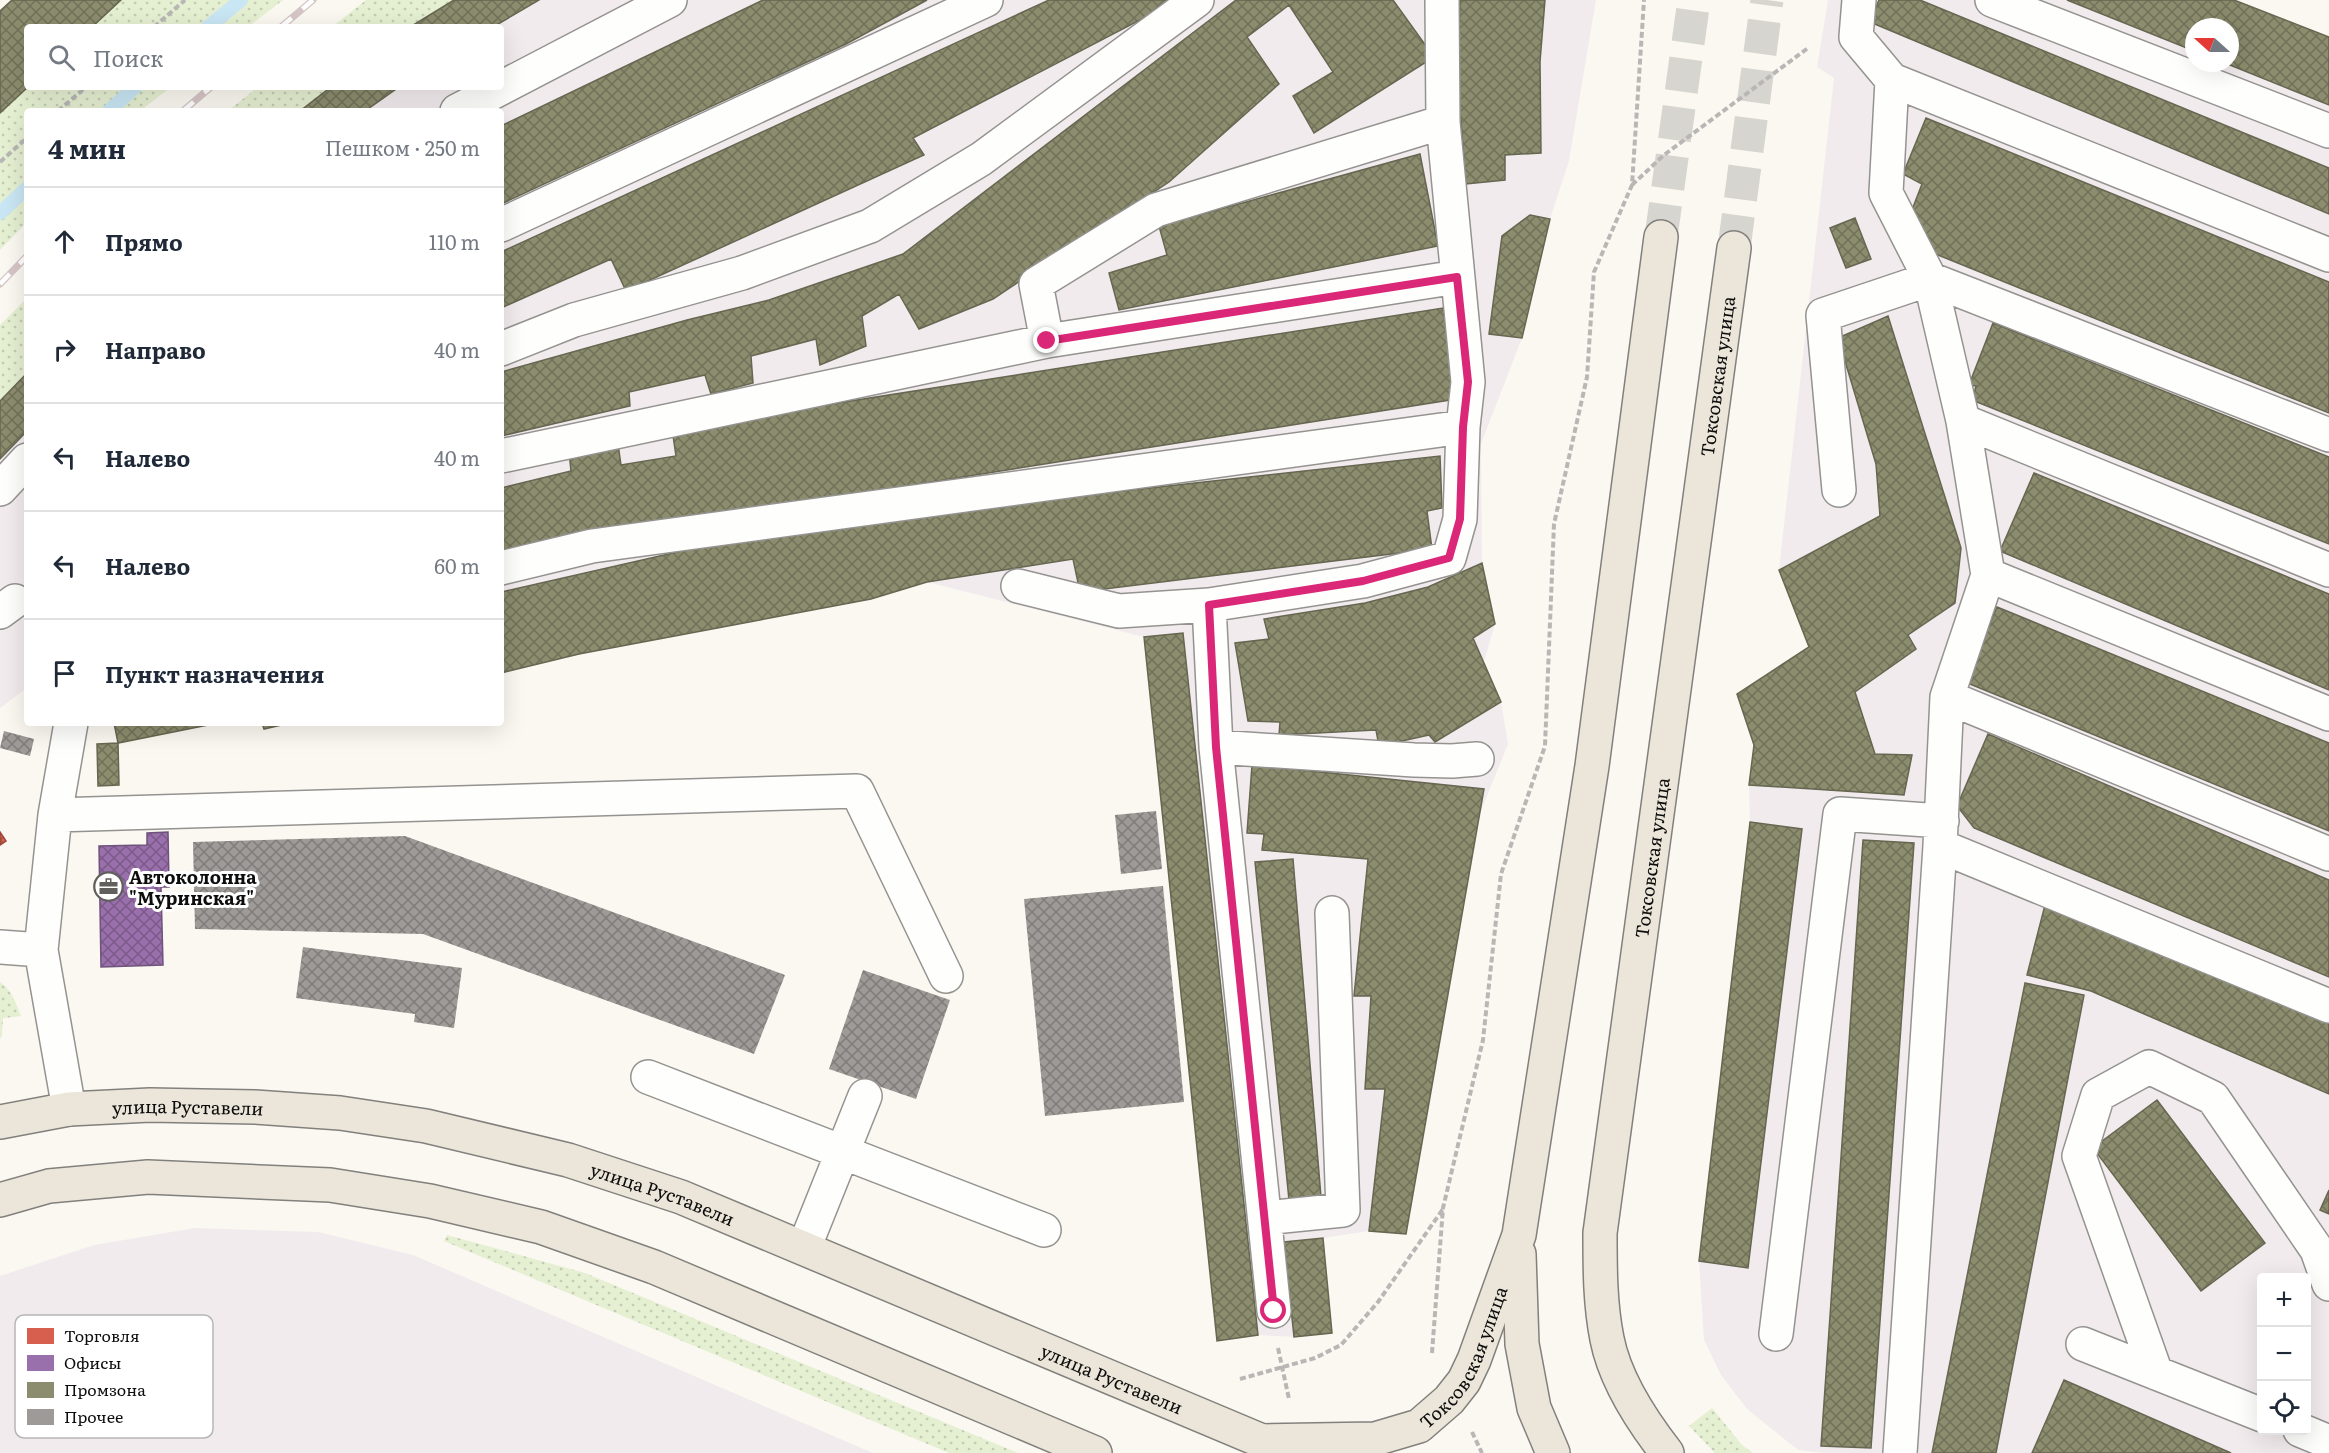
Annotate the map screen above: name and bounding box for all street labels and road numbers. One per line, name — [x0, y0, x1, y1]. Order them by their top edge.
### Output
street label: Токсовская улица — [1692, 294, 1741, 458]
street label: Токсовская улица — [1627, 776, 1675, 940]
street label: улица Руставели — [111, 1091, 264, 1121]
street label: улица Руставели — [587, 1155, 739, 1232]
street label: Токсовская улица — [1413, 1282, 1513, 1434]
street label: улица Руставели — [1037, 1336, 1187, 1420]

